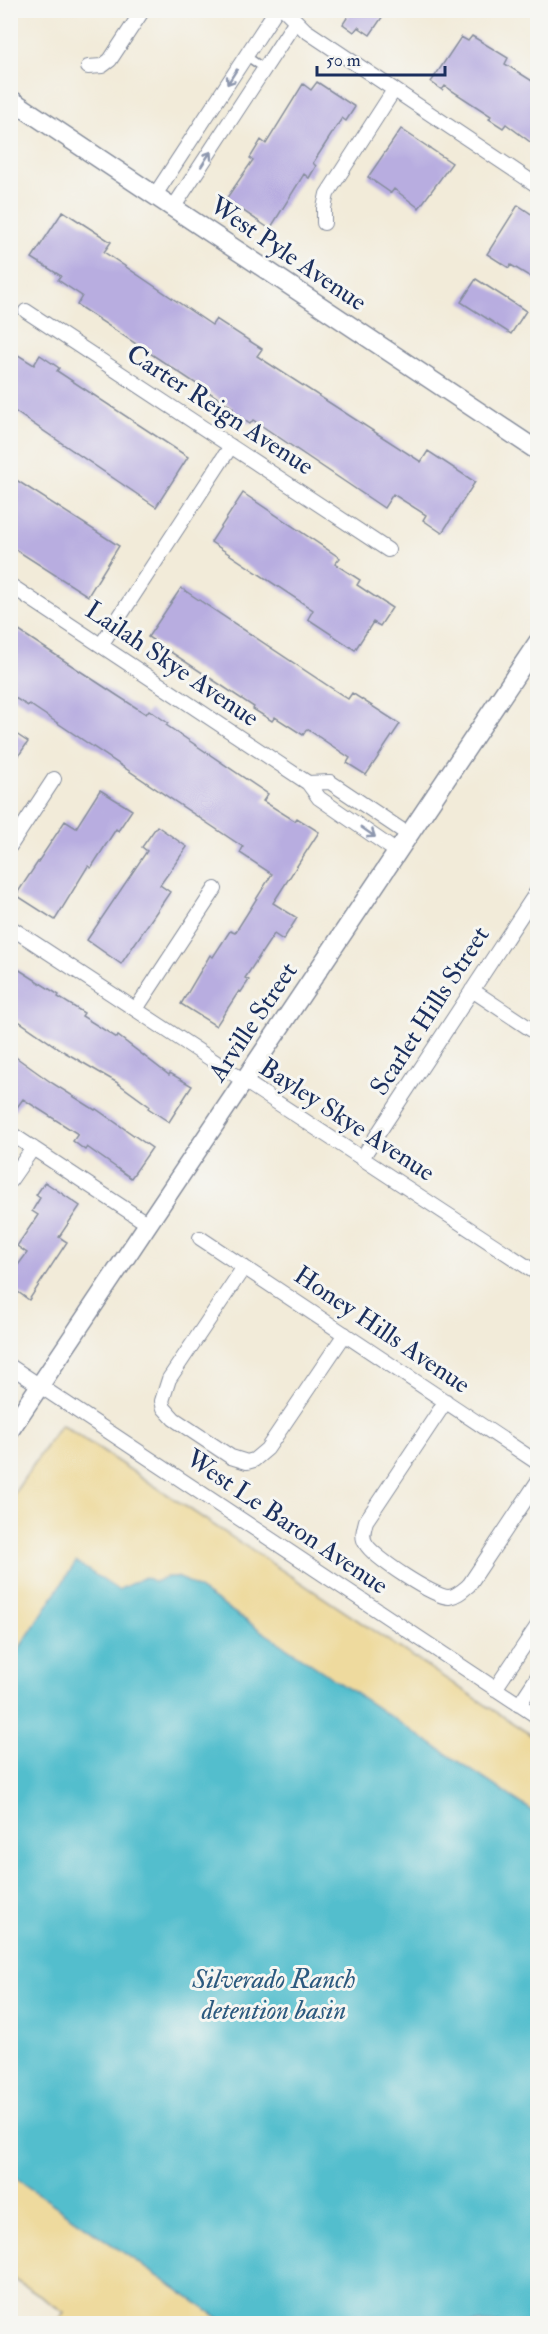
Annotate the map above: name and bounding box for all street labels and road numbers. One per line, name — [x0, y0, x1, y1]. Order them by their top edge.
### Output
street label: West Pyle Avenue — [203, 189, 373, 318]
street label: Carter Reign Avenue — [120, 338, 320, 483]
street label: Lailah Skye Avenue — [79, 594, 265, 734]
street label: Scarlet Hills Street — [363, 920, 497, 1102]
street label: Arville Street — [201, 956, 305, 1088]
street label: Bayley Skye Avenue — [253, 1051, 441, 1189]
street label: Honey Hills Avenue — [288, 1259, 476, 1401]
street label: West Le Baron Avenue — [179, 1442, 394, 1602]

